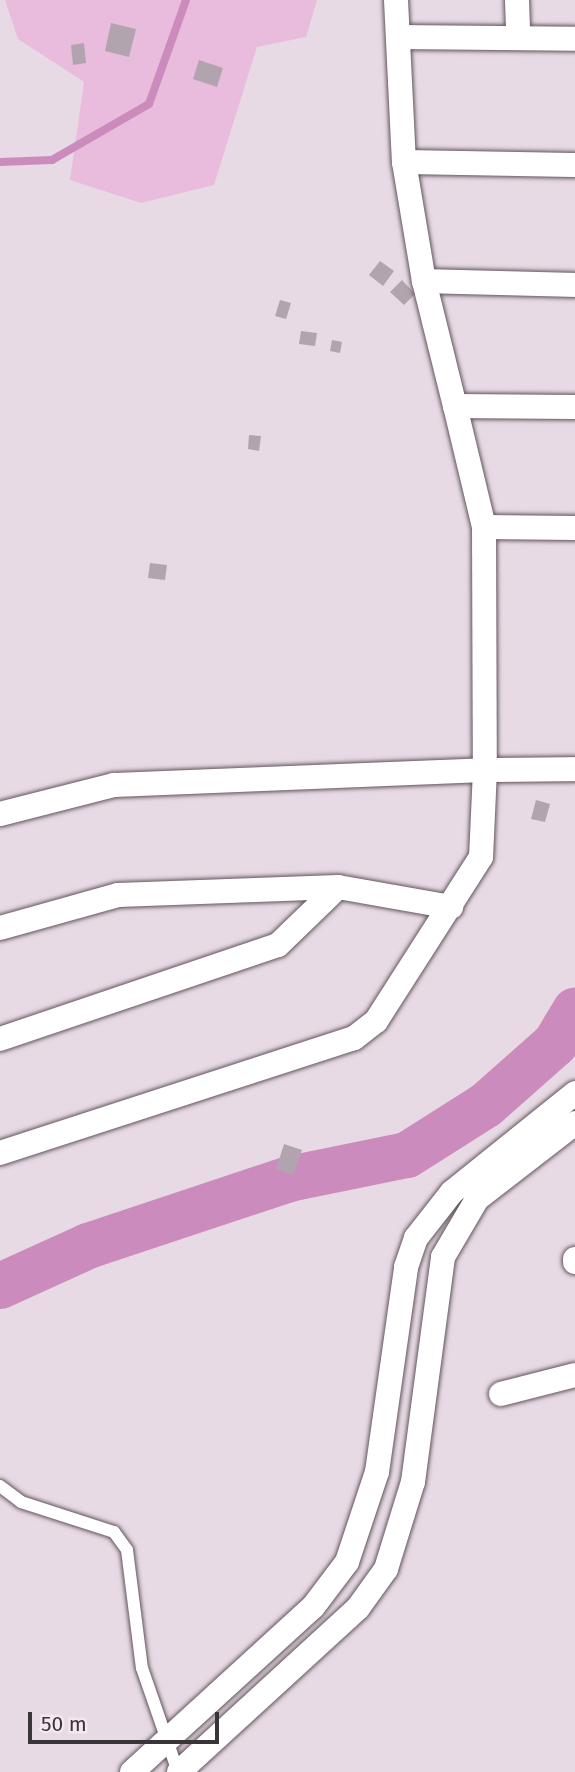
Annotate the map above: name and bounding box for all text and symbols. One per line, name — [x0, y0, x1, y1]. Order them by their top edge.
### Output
scale bar — [32, 1698, 222, 1742]
text: 50 m — [41, 1711, 87, 1737]

